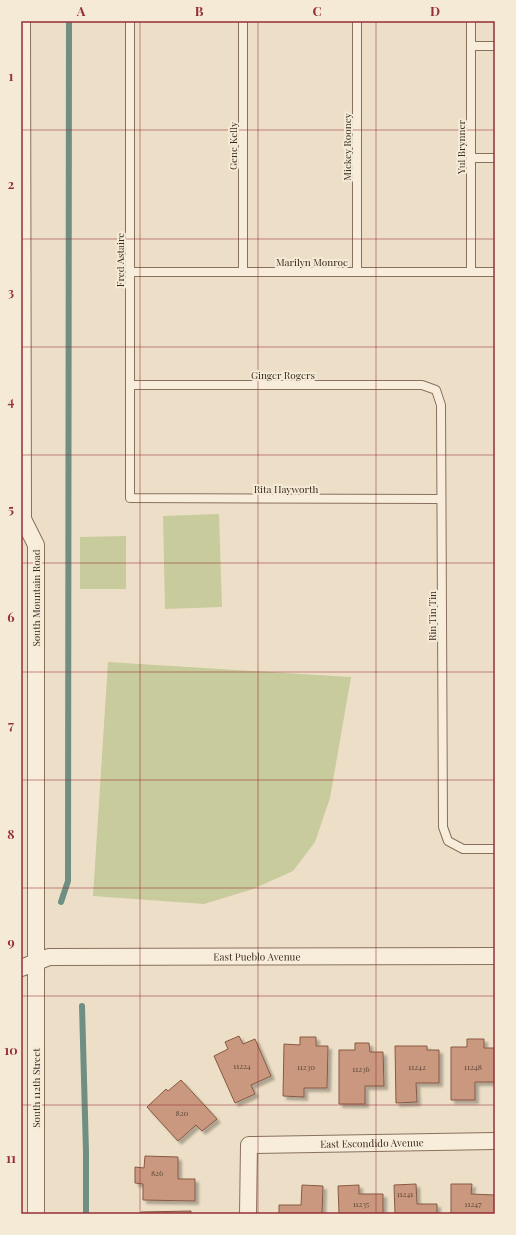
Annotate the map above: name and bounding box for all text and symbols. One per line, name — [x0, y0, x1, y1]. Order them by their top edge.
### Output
text: A — [76, 2, 86, 19]
text: B — [195, 2, 204, 19]
text: C — [312, 2, 322, 19]
text: D — [430, 2, 440, 19]
text: 1 — [9, 67, 14, 84]
street label: Mickey Rooney — [340, 113, 354, 181]
street label: Yul Brynner — [454, 119, 468, 175]
street label: Gene Kelly — [226, 122, 240, 170]
text: 2 — [8, 175, 15, 192]
street label: Fred Astaire — [113, 233, 127, 287]
street label: Marilyn Monroe — [276, 255, 348, 269]
text: 3 — [8, 283, 14, 300]
street label: Ginger Rogers — [251, 368, 315, 382]
text: 4 — [8, 392, 15, 409]
street label: Rita Hayworth — [254, 482, 318, 496]
text: 5 — [8, 500, 14, 517]
street label: South Mountain Road — [29, 549, 43, 647]
street label: Rin Tin Tin — [425, 591, 439, 641]
text: 6 — [7, 608, 15, 625]
text: 7 — [8, 716, 14, 733]
text: 8 — [7, 825, 15, 842]
text: 9 — [7, 933, 15, 950]
street label: East Pueblo Avenue — [213, 949, 301, 964]
text: 10 — [4, 1041, 18, 1058]
street label: South 112th Street — [29, 1048, 43, 1128]
house number: 11224 — [233, 1060, 251, 1071]
house number: 11230 — [297, 1061, 315, 1072]
house number: 11242 — [408, 1061, 426, 1072]
house number: 11248 — [464, 1061, 482, 1072]
house number: 11236 — [352, 1063, 370, 1074]
house number: 820 — [176, 1107, 189, 1118]
street label: East Escondido Avenue — [320, 1135, 424, 1151]
text: 11 — [6, 1149, 16, 1166]
house number: 826 — [151, 1167, 163, 1178]
house number: 11241 — [397, 1188, 413, 1199]
house number: 11235 — [353, 1198, 369, 1209]
house number: 11247 — [465, 1198, 482, 1209]

